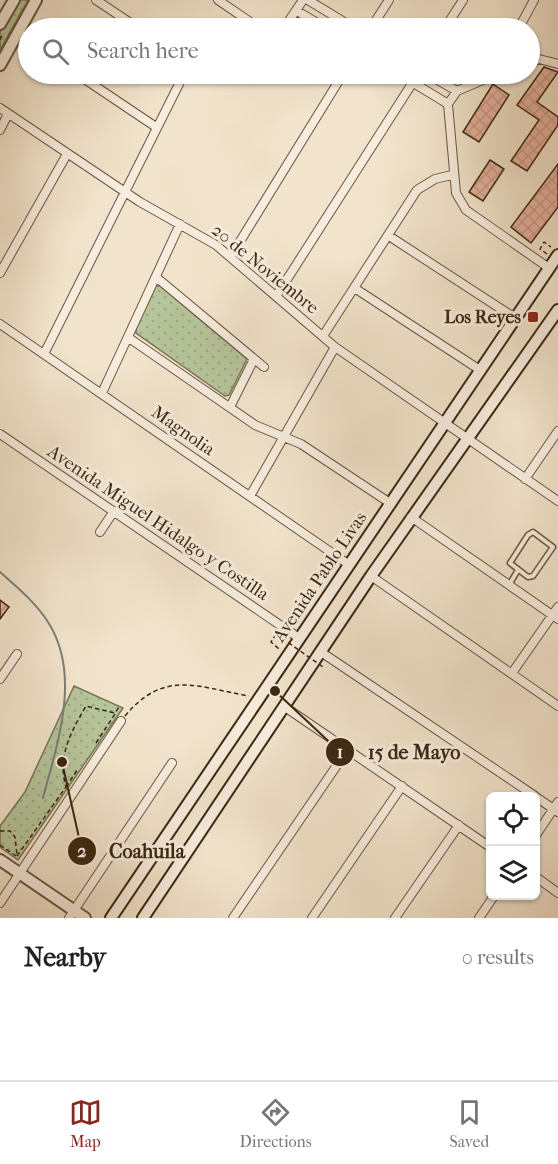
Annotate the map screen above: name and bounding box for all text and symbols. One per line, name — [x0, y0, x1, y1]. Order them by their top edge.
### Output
search box — [18, 18, 540, 84]
icon: search — [39, 35, 72, 68]
text: Search here — [87, 38, 199, 64]
street label: 20 de Noviembre — [207, 219, 323, 319]
place label: Los Reyes — [444, 307, 521, 328]
marker: Los Reyes — [526, 310, 540, 324]
street label: Magnolia — [147, 402, 219, 461]
street label: Avenida Miguel Hidalgo y Costilla — [43, 440, 273, 605]
street label: Avenida Pablo Livas — [268, 508, 371, 647]
callout: 15 de Mayo — [325, 733, 472, 771]
text: 15 de Mayo — [368, 741, 460, 764]
text: 1 — [337, 742, 343, 763]
map controls — [486, 792, 540, 900]
button: locate — [486, 792, 540, 846]
callout: Coahuila — [67, 832, 197, 870]
text: Coahuila — [109, 840, 186, 863]
text: 2 — [77, 841, 87, 862]
button: layers — [486, 846, 540, 900]
text: Nearby — [24, 942, 106, 973]
text: 0 results — [462, 946, 534, 969]
tab: Map — [69, 1096, 102, 1151]
tab: Directions — [240, 1096, 312, 1151]
tab: Saved — [449, 1096, 489, 1151]

